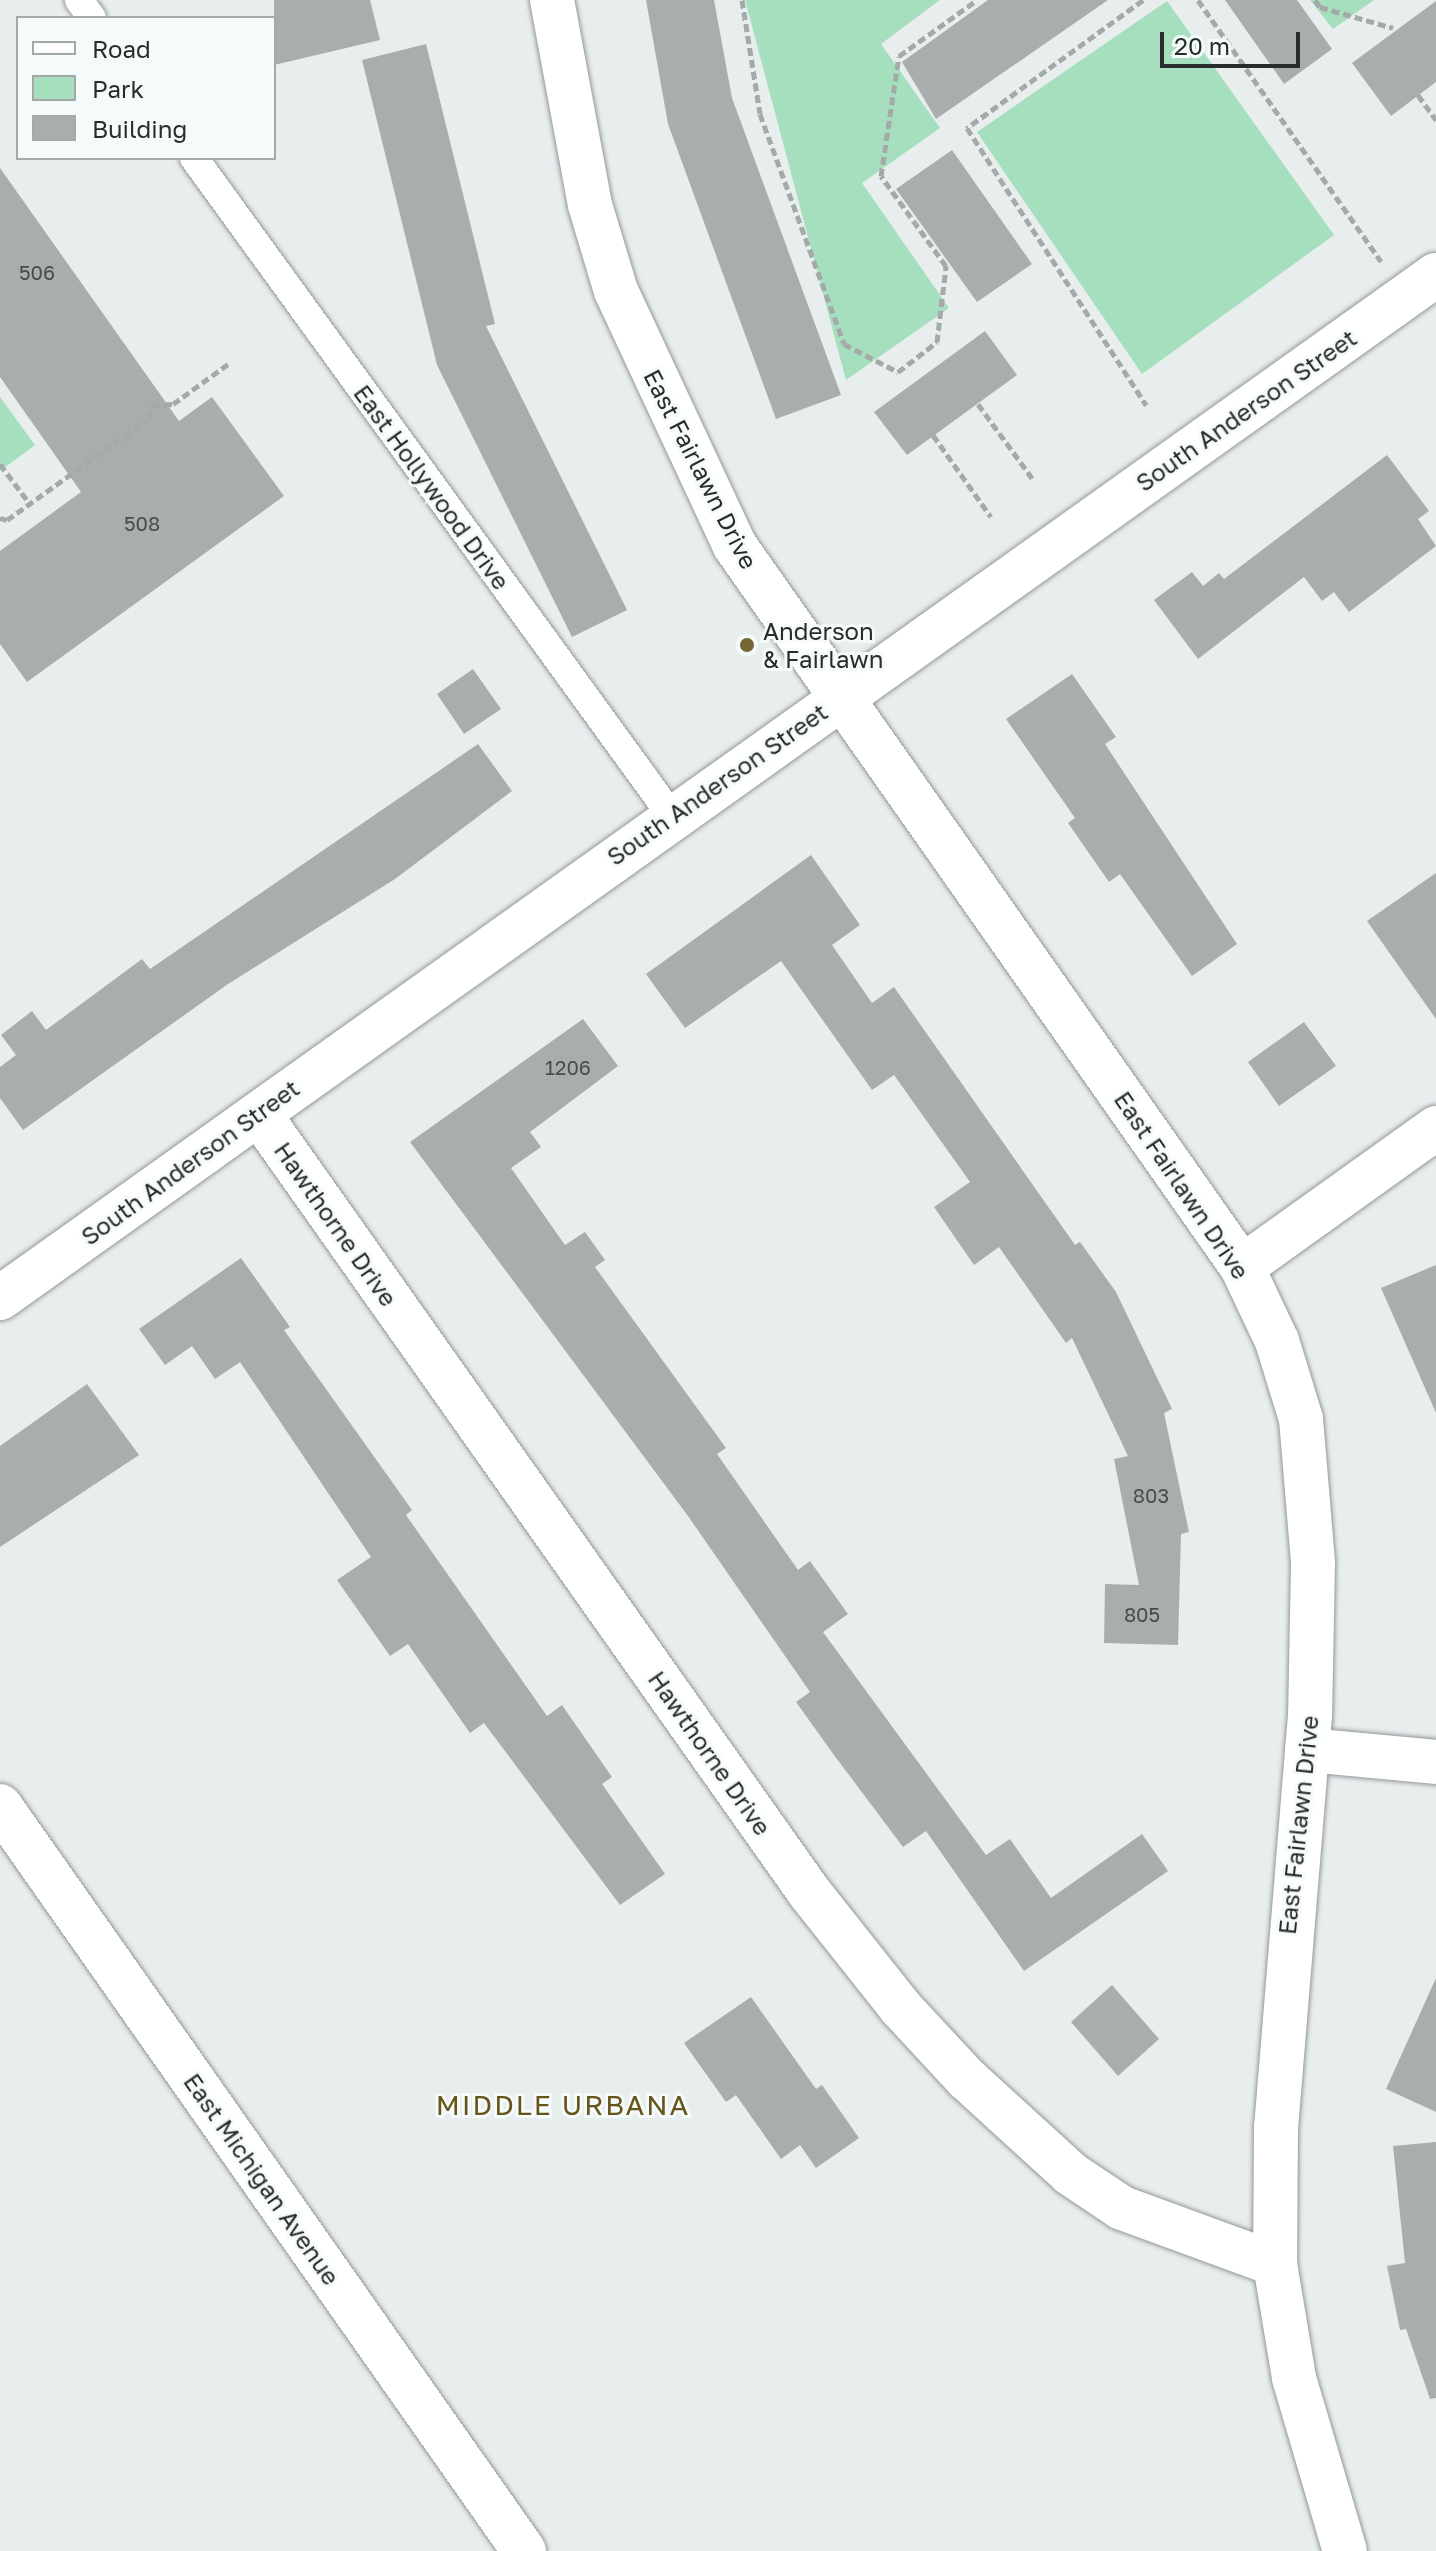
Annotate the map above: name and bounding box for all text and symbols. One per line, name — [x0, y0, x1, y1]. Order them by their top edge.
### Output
legend — [16, 16, 276, 160]
scale bar — [1164, 16, 1304, 66]
text: 20 m — [1174, 31, 1230, 60]
text: Road — [92, 34, 151, 63]
text: Park — [92, 74, 144, 103]
text: Building — [92, 114, 187, 143]
house number: 506 — [19, 260, 55, 284]
street label: South Anderson Street — [1130, 323, 1362, 497]
street label: East Fairlawn Drive — [638, 364, 764, 574]
street label: East Hollywood Drive — [348, 379, 516, 595]
house number: 508 — [124, 511, 160, 535]
place label: Anderson & Fairlawn — [763, 617, 883, 673]
marker: Anderson & Fairlawn — [738, 636, 756, 654]
street label: South Anderson Street — [601, 697, 833, 871]
house number: 1206 — [545, 1055, 591, 1079]
street label: South Anderson Street — [75, 1073, 305, 1251]
street label: East Fairlawn Drive — [1109, 1086, 1255, 1284]
street label: Hawthorne Drive — [269, 1136, 403, 1312]
house number: 803 — [1133, 1483, 1169, 1507]
house number: 805 — [1124, 1602, 1160, 1626]
street label: Hawthorne Drive — [643, 1665, 777, 1841]
street label: East Fairlawn Drive — [1272, 1714, 1324, 1936]
street label: East Michigan Avenue — [178, 2068, 346, 2290]
district label: MIDDLE URBANA — [436, 2088, 690, 2122]

